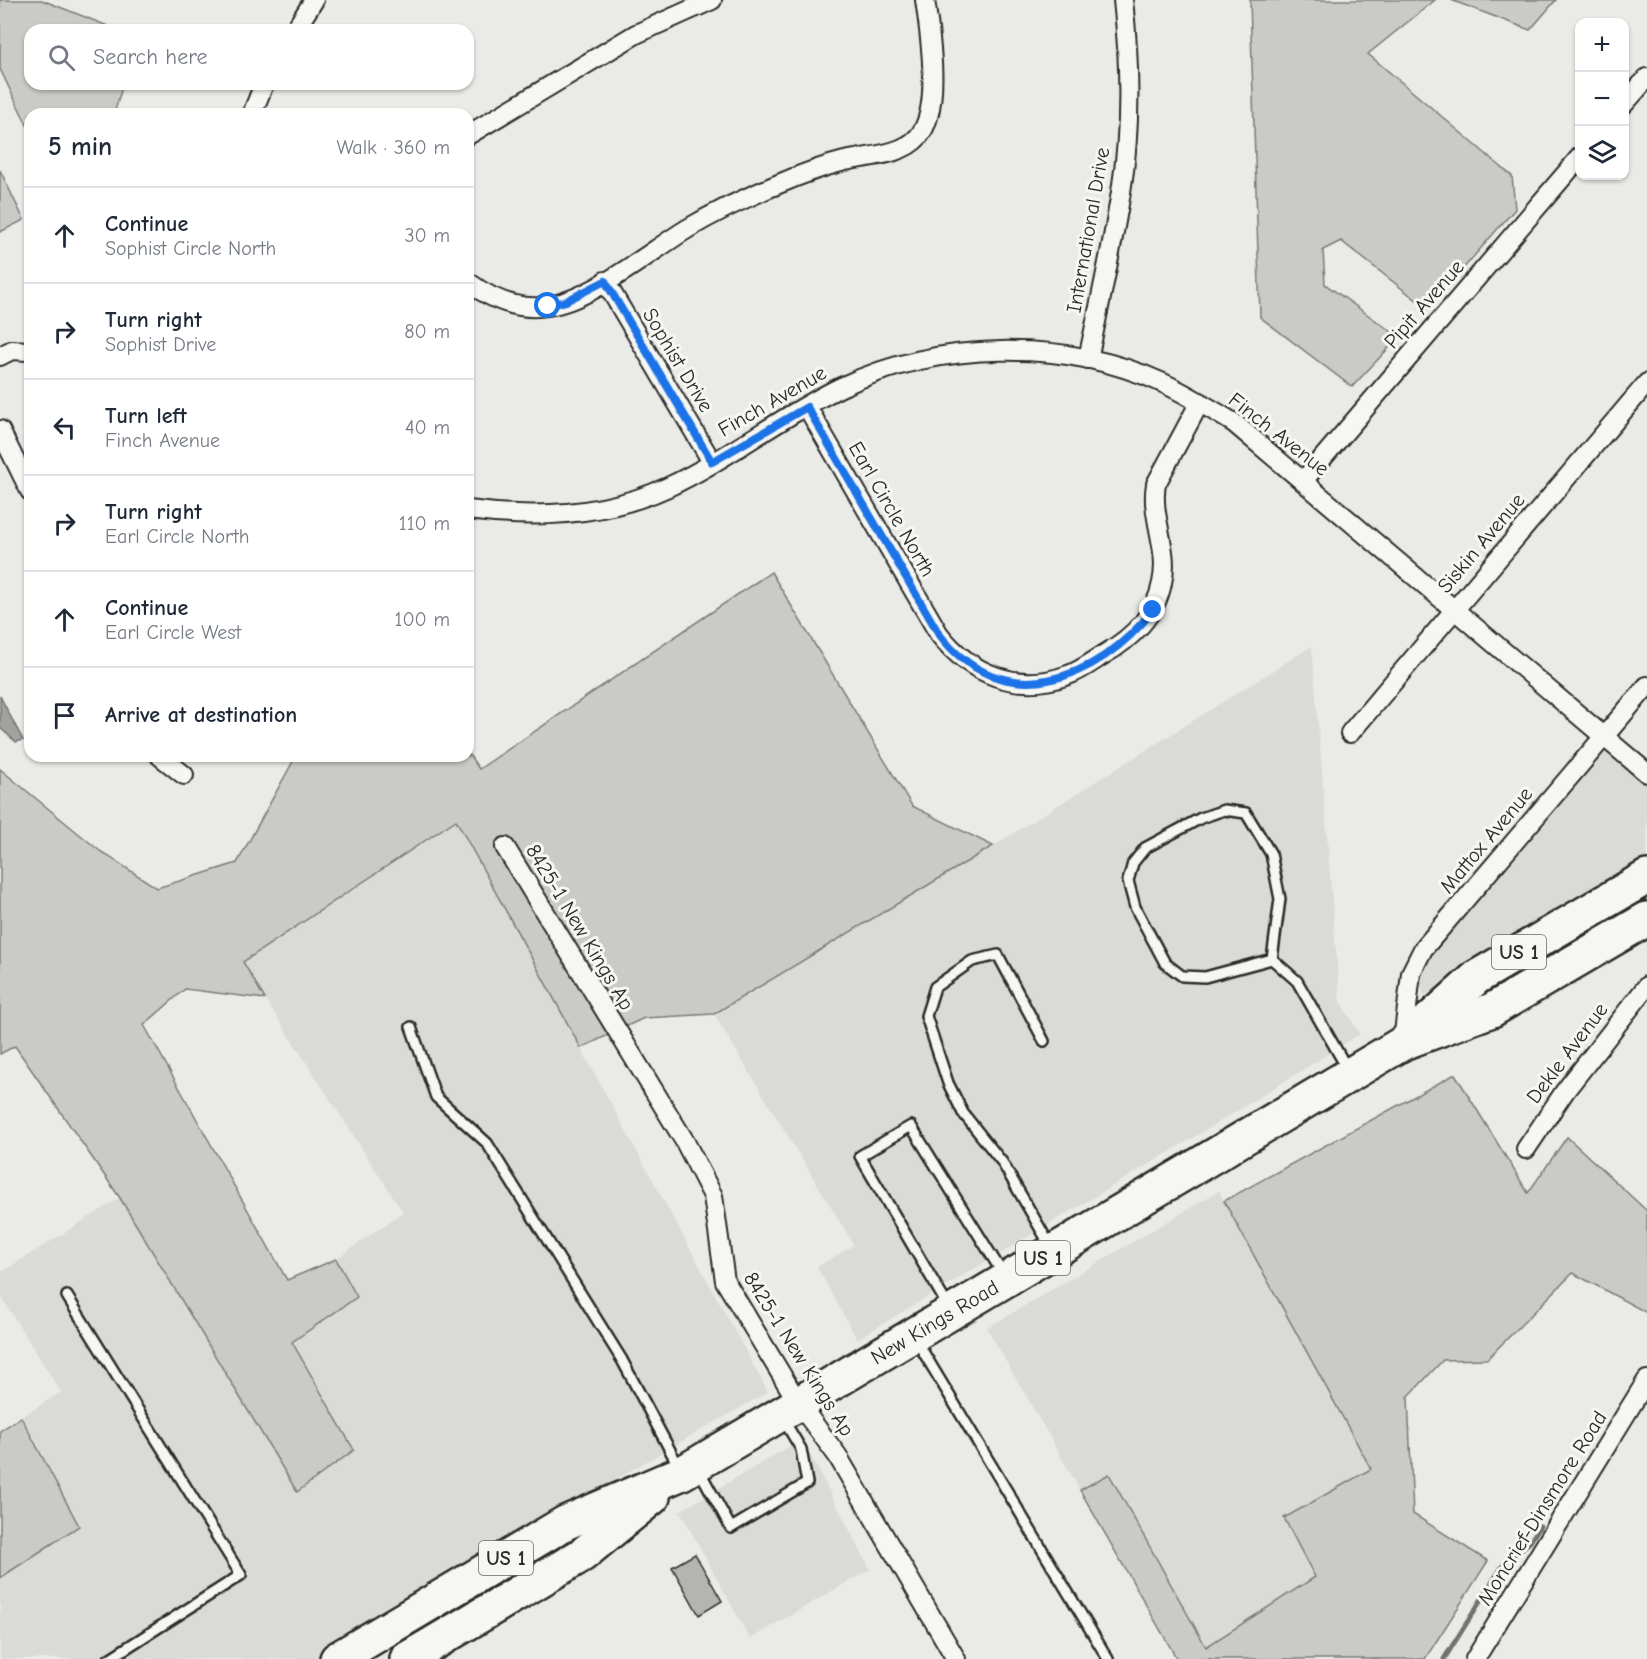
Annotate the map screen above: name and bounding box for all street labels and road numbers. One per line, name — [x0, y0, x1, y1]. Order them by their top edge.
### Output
street label: International Drive — [1062, 145, 1114, 315]
street label: Pipit Avenue — [1379, 255, 1469, 353]
street label: Sophist Drive — [638, 304, 718, 416]
street label: Finch Avenue — [714, 360, 830, 442]
street label: Finch Avenue — [1224, 387, 1334, 481]
street label: Earl Circle North — [844, 437, 940, 581]
street label: Siskin Avenue — [1432, 488, 1530, 598]
street label: Mattox Avenue — [1435, 782, 1537, 898]
street label: 8425-1 New Kings Ap — [521, 840, 639, 1014]
road number: US 1 — [1492, 935, 1546, 969]
street label: Dekle Avenue — [1521, 998, 1613, 1108]
road number: US 1 — [1016, 1241, 1070, 1275]
street label: 8425-1 New Kings Ap — [739, 1267, 859, 1441]
street label: New Kings Road — [867, 1275, 1003, 1370]
street label: Moncrief-Dinsmore Road — [1472, 1406, 1612, 1610]
road number: US 1 — [479, 1541, 533, 1575]

